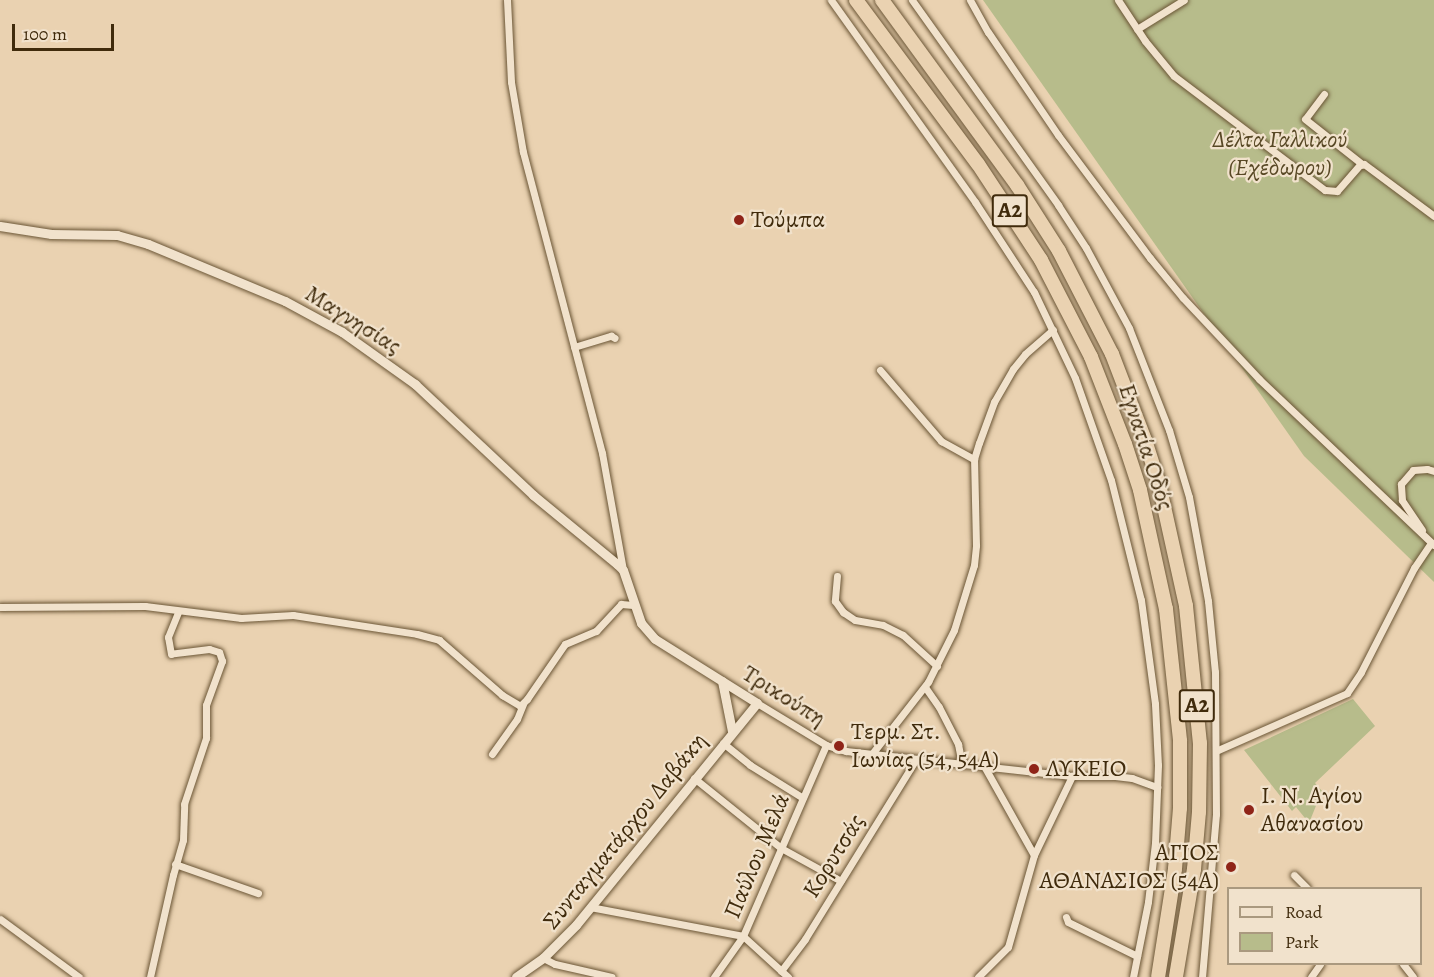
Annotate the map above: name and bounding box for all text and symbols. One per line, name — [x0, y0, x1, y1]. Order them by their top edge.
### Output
scale bar — [15, 12, 117, 50]
text: 100 m — [23, 22, 67, 46]
park label: Δέλτα Γαλλικού (Εχέδωρου) — [1213, 126, 1347, 182]
road number: Α2 — [990, 192, 1030, 230]
place label: Τούμπα — [751, 206, 825, 234]
marker: Τούμπα — [732, 213, 746, 227]
street label: Μαγνησίας — [300, 279, 406, 361]
street label: Εγνατία Οδός — [1112, 380, 1180, 514]
street label: Τρικούπη — [737, 659, 831, 733]
road number: Α2 — [1178, 687, 1216, 725]
place label: Τερμ. Στ. Ιωνίας (54, 54Α) — [851, 718, 999, 774]
street label: Συνταγματάρχου Δαβάκη — [537, 727, 713, 935]
marker: Τερμ. Στ. Ιωνίας (54, 54Α) — [832, 739, 846, 753]
place label: ΛΥΚΕΙΟ — [1046, 755, 1126, 783]
marker: ΛΥΚΕΙΟ — [1027, 762, 1041, 776]
place label: Ι. Ν. Αγίου Αθανασίου — [1261, 782, 1364, 838]
street label: Παύλου Μελά — [718, 789, 796, 923]
marker: Ι. Ν. Αγίου Αθανασίου — [1242, 803, 1256, 817]
street label: Κορυτσάς — [797, 809, 871, 903]
place label: ΑΓΙΟΣ ΑΘΑΝΑΣΙΟΣ (54Α) — [1040, 839, 1219, 895]
marker: ΑΓΙΟΣ ΑΘΑΝΑΣΙΟΣ (54Α) — [1224, 860, 1238, 874]
legend — [1227, 887, 1422, 965]
text: Road — [1285, 900, 1322, 924]
text: Park — [1285, 930, 1319, 954]

